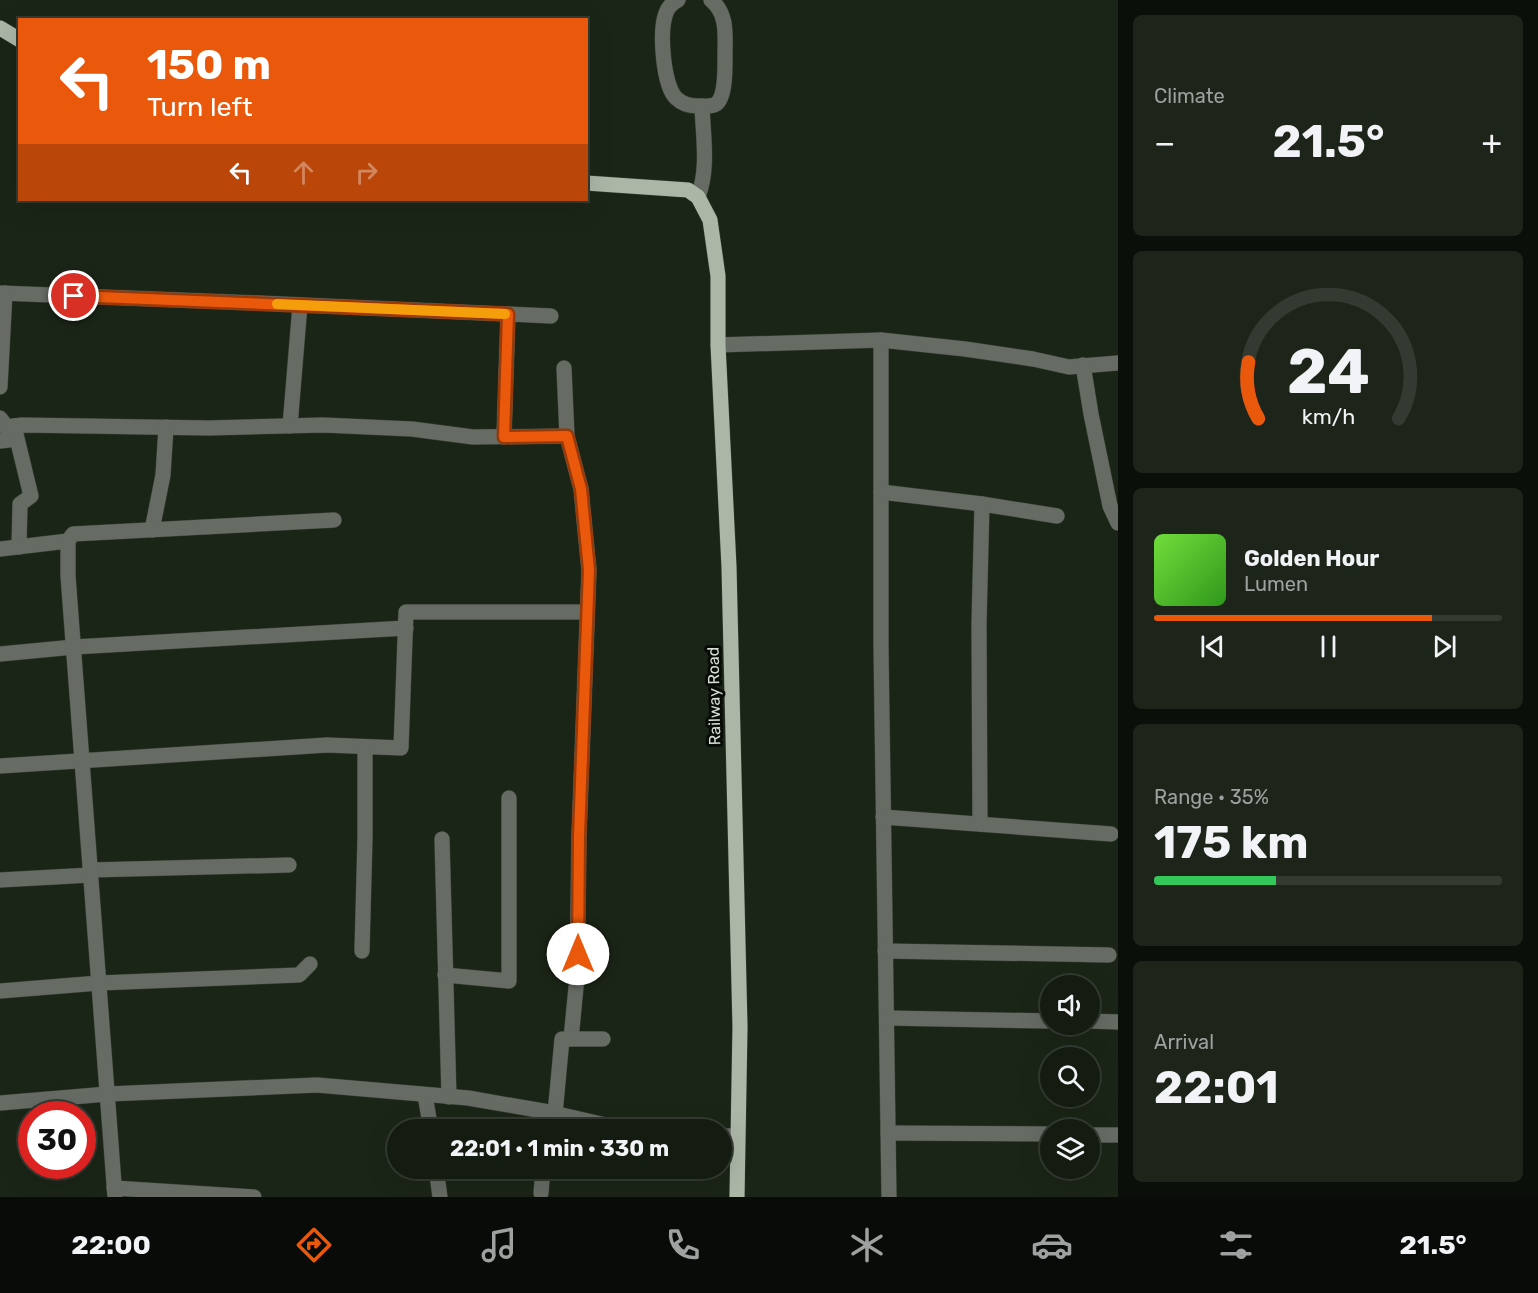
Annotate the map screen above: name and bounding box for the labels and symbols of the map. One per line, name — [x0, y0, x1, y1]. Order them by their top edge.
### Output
pin — [48, 270, 99, 321]
street label: Railway Road — [704, 647, 724, 745]
position arrow — [546, 922, 610, 986]
speed limit sign: 30 — [18, 1101, 96, 1179]

